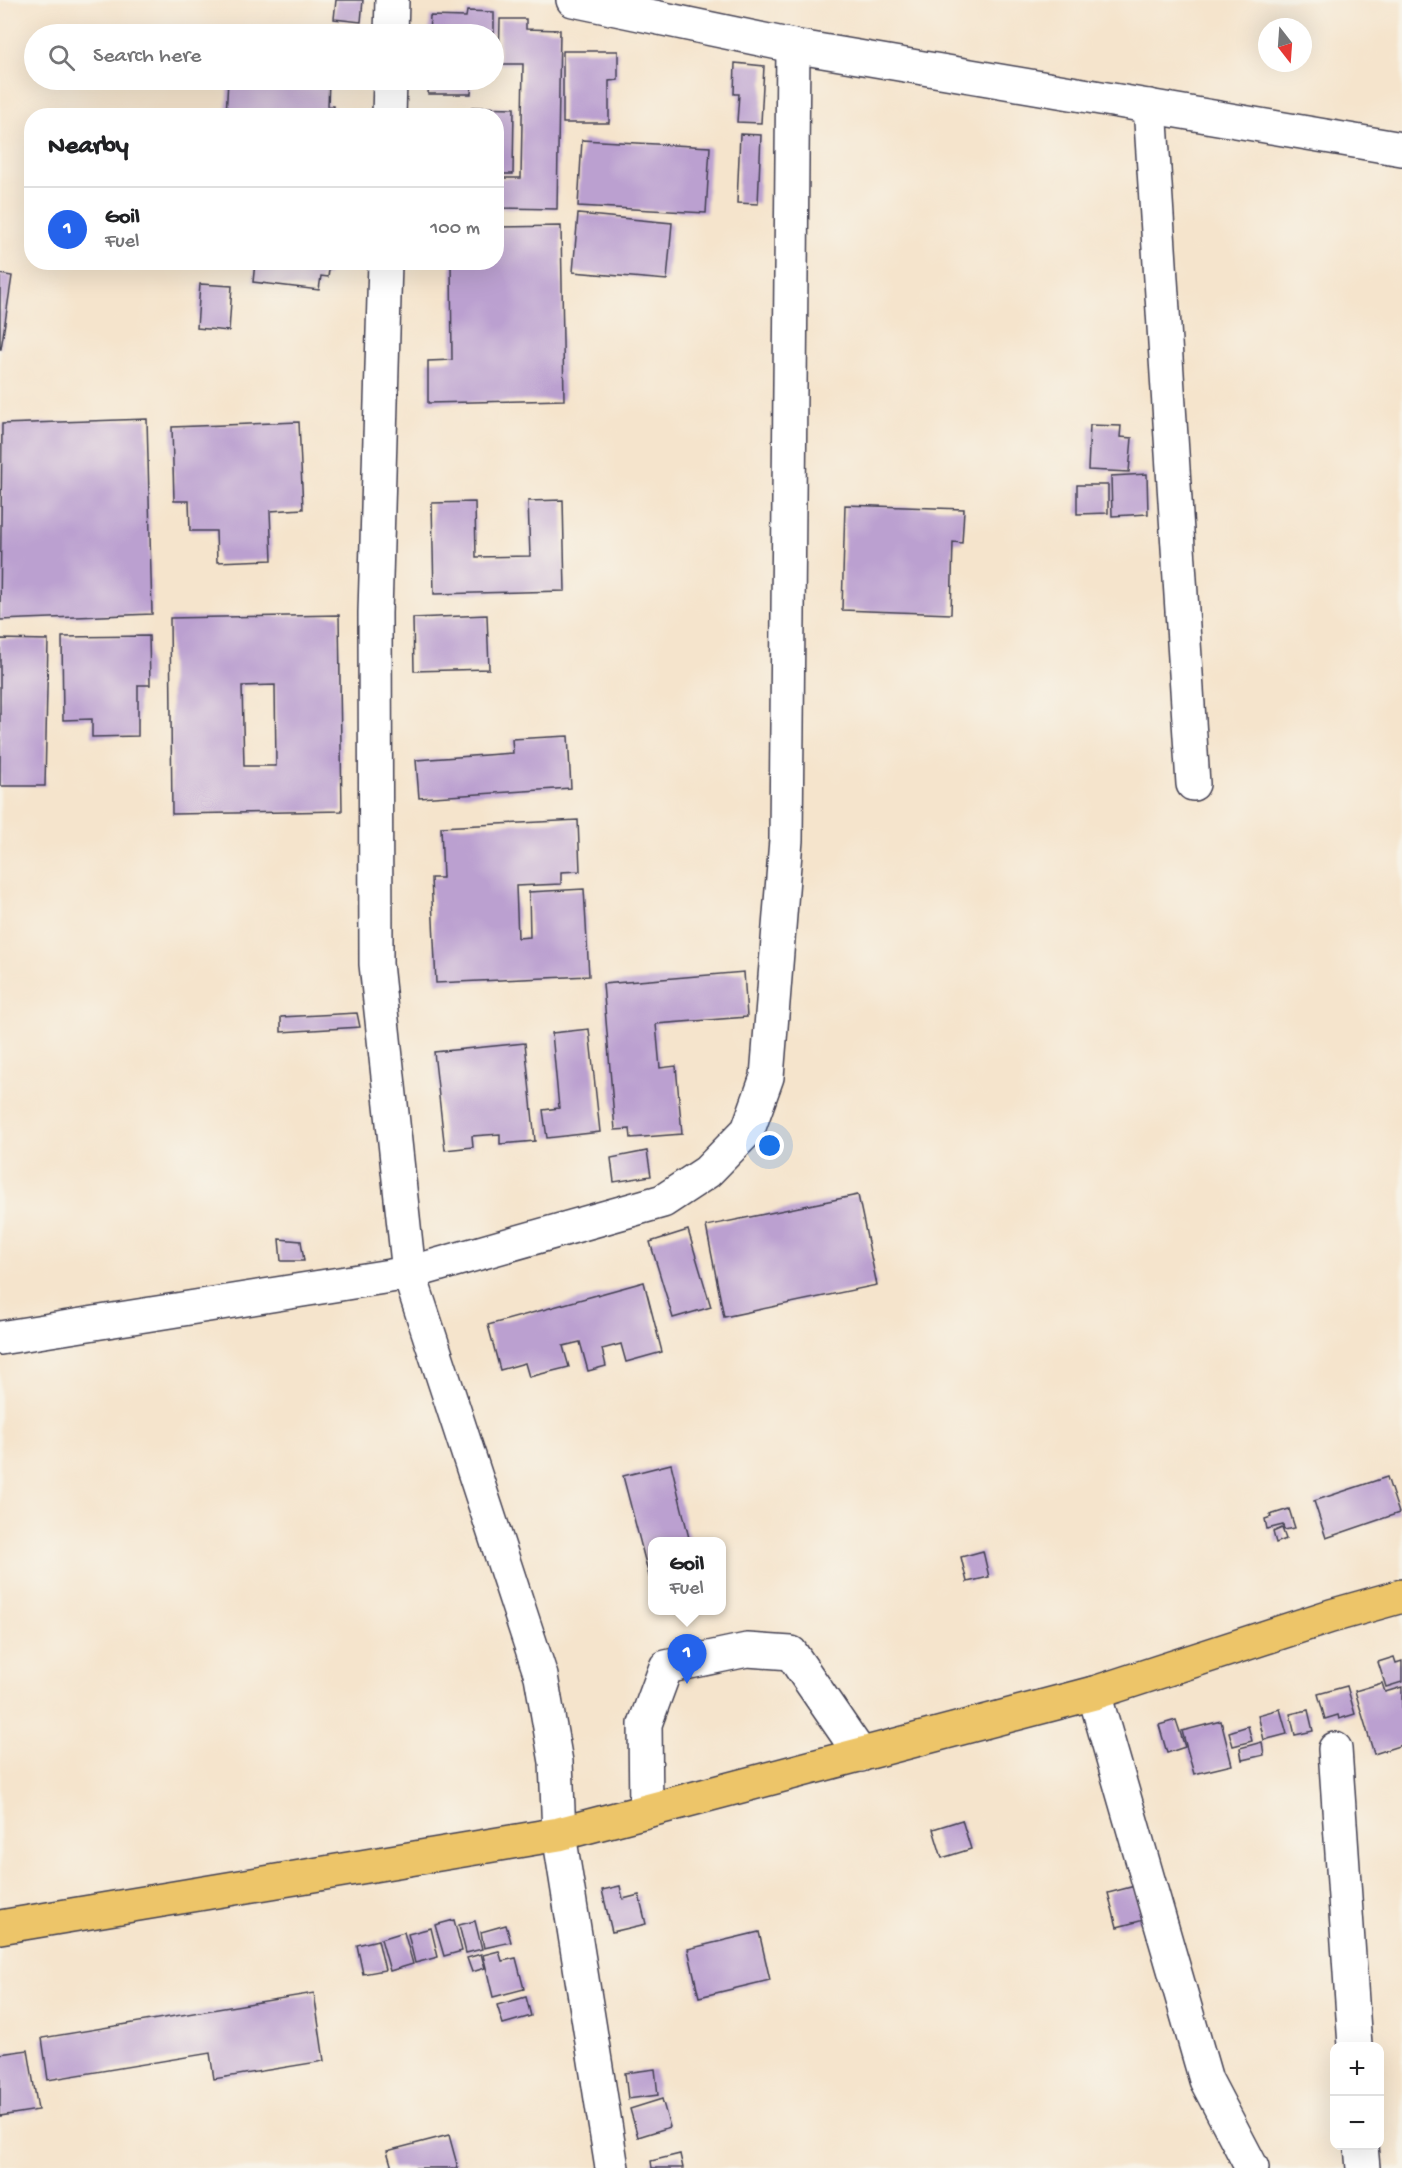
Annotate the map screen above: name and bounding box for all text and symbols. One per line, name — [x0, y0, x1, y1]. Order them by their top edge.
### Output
north arrow — [1258, 18, 1312, 72]
search box — [24, 24, 504, 90]
icon: search — [45, 41, 78, 74]
text: Search here — [93, 44, 201, 70]
text: Nearby — [48, 132, 129, 163]
text: Goil — [105, 205, 140, 231]
text: 1 — [63, 218, 72, 241]
text: 100 m — [430, 218, 480, 241]
text: Fuel — [105, 231, 139, 254]
your location — [755, 1131, 784, 1160]
popup — [648, 1537, 726, 1615]
text: Goil — [670, 1552, 704, 1578]
text: Fuel — [670, 1578, 704, 1601]
pin: 1 — [668, 1634, 706, 1684]
map controls — [1330, 2042, 1384, 2150]
button: + — [1330, 2042, 1384, 2096]
button: − — [1330, 2096, 1384, 2150]

